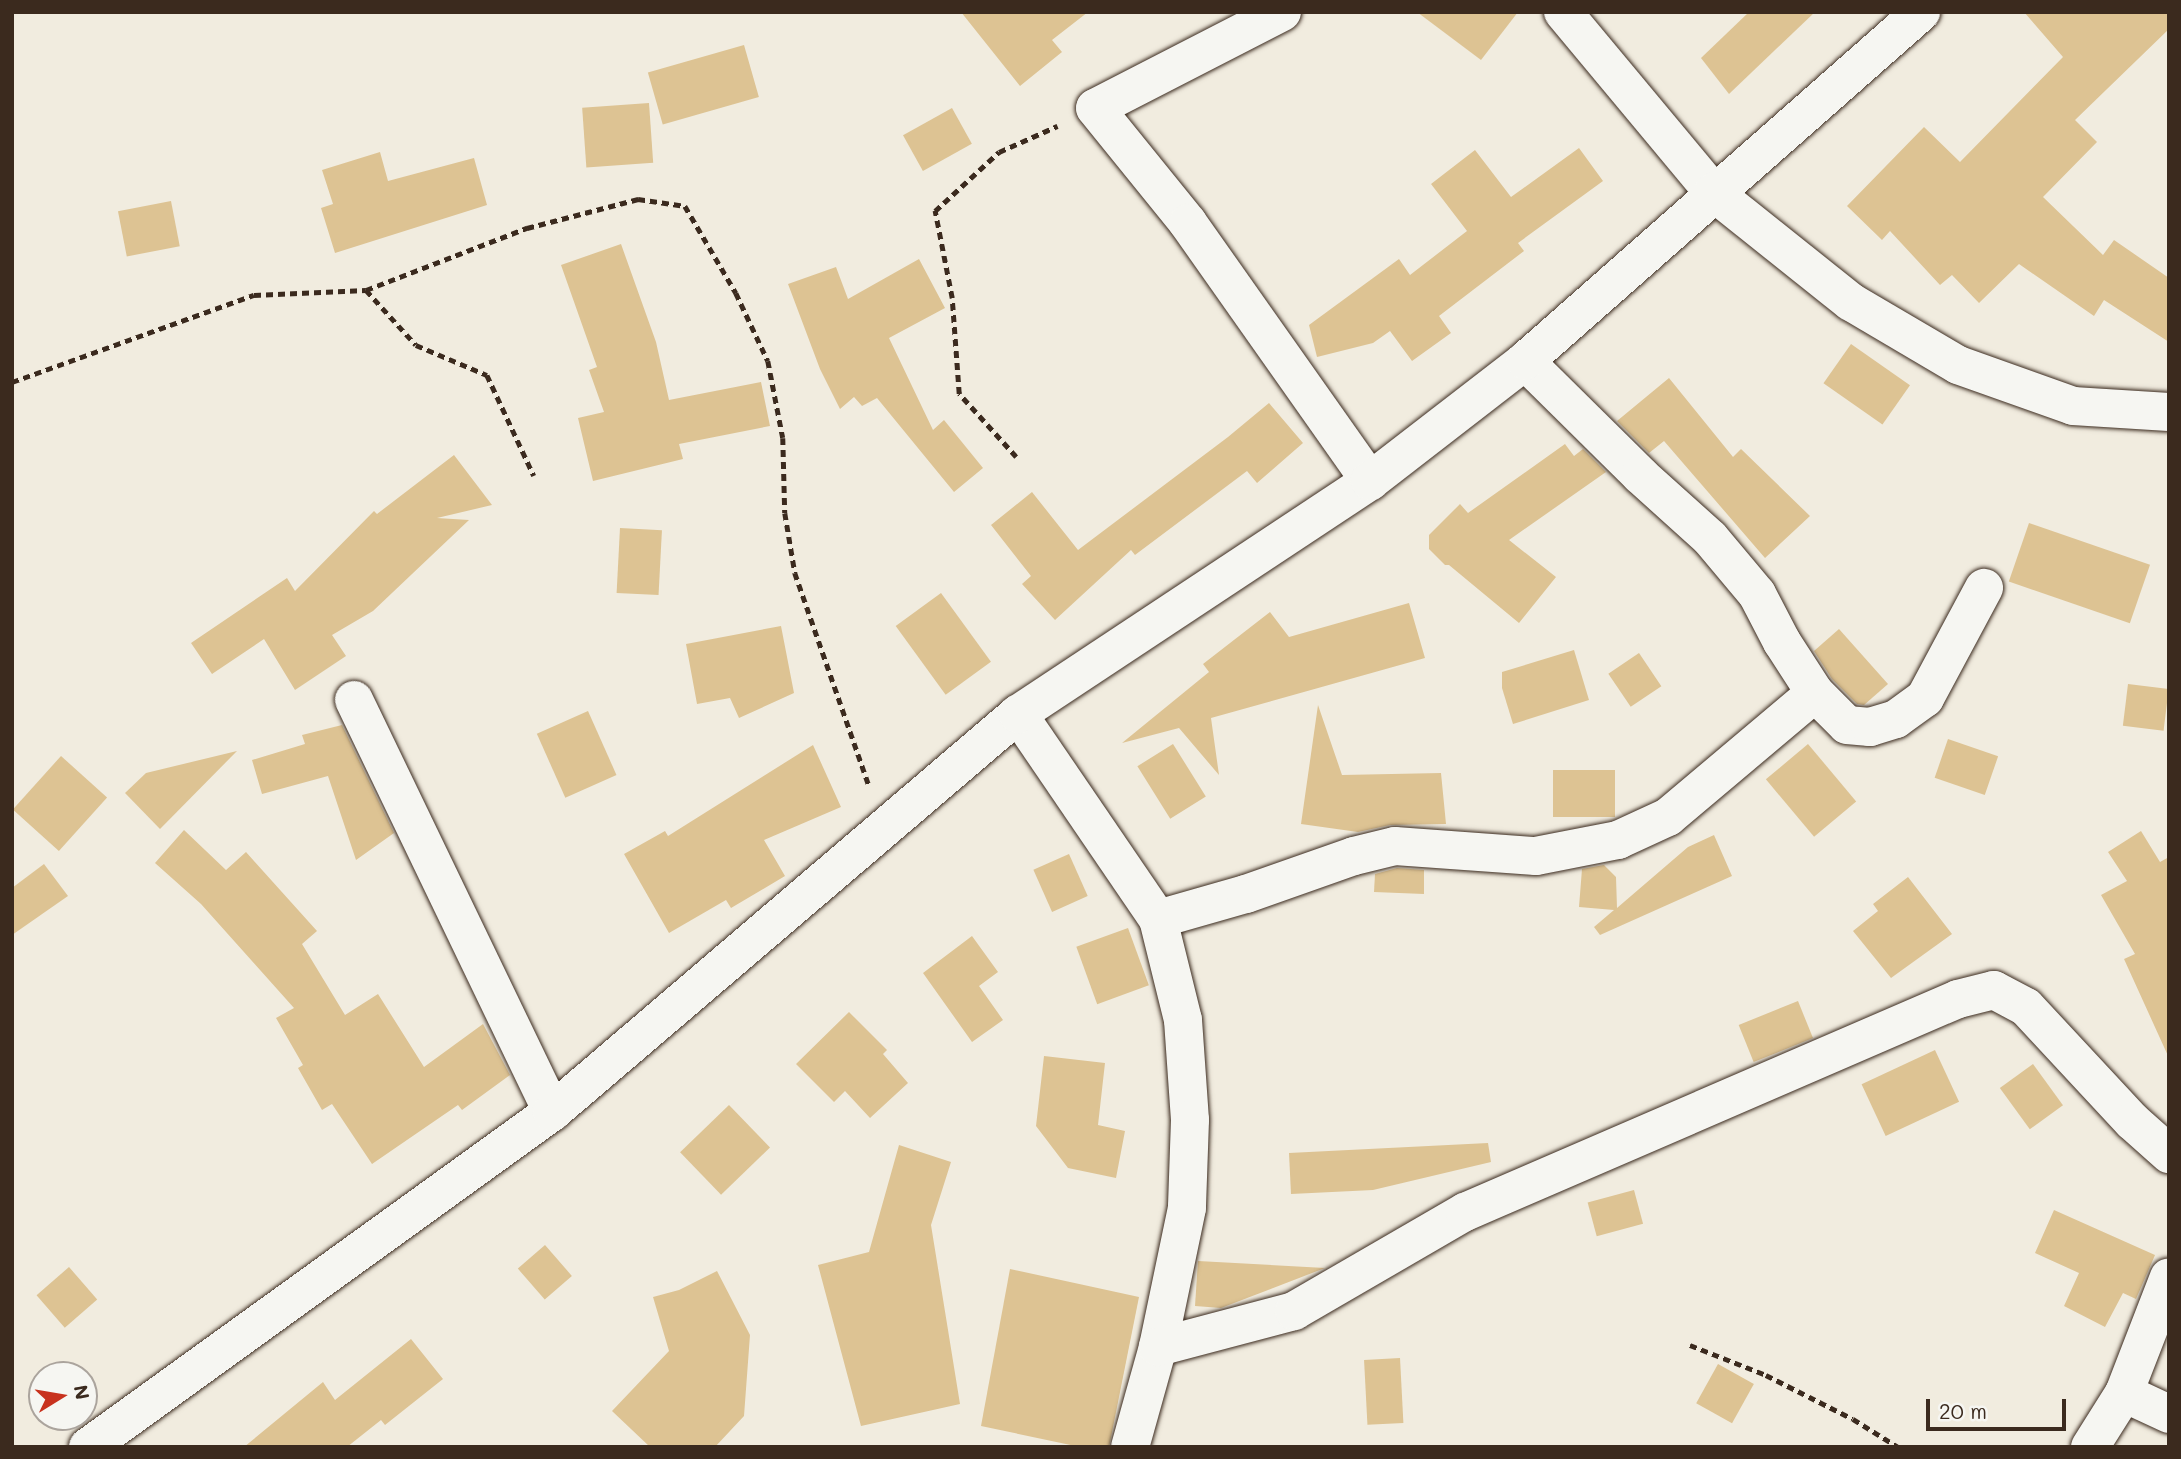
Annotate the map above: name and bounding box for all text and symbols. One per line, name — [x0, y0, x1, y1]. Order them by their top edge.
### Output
north arrow — [28, 1361, 98, 1431]
text: N — [68, 1383, 96, 1402]
scale bar — [1929, 1386, 2069, 1430]
text: 20 m — [1939, 1397, 1987, 1424]

